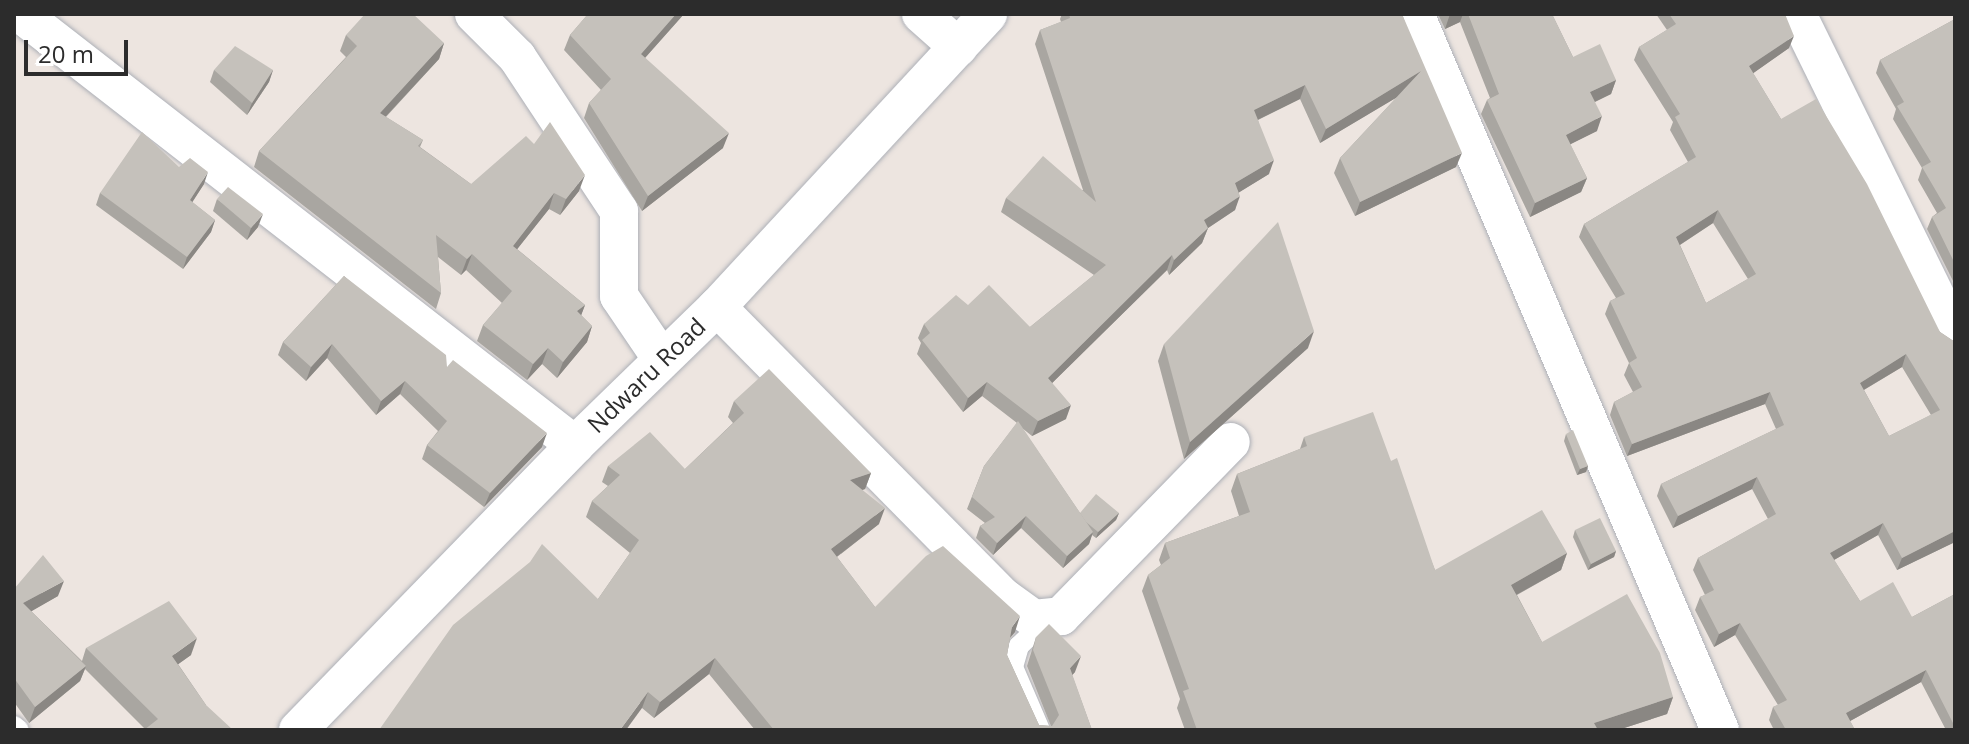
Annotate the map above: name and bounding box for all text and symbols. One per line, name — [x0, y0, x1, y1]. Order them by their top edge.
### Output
scale bar — [28, 24, 132, 74]
text: 20 m — [38, 37, 94, 70]
street label: Ndwaru Road — [581, 312, 711, 438]

